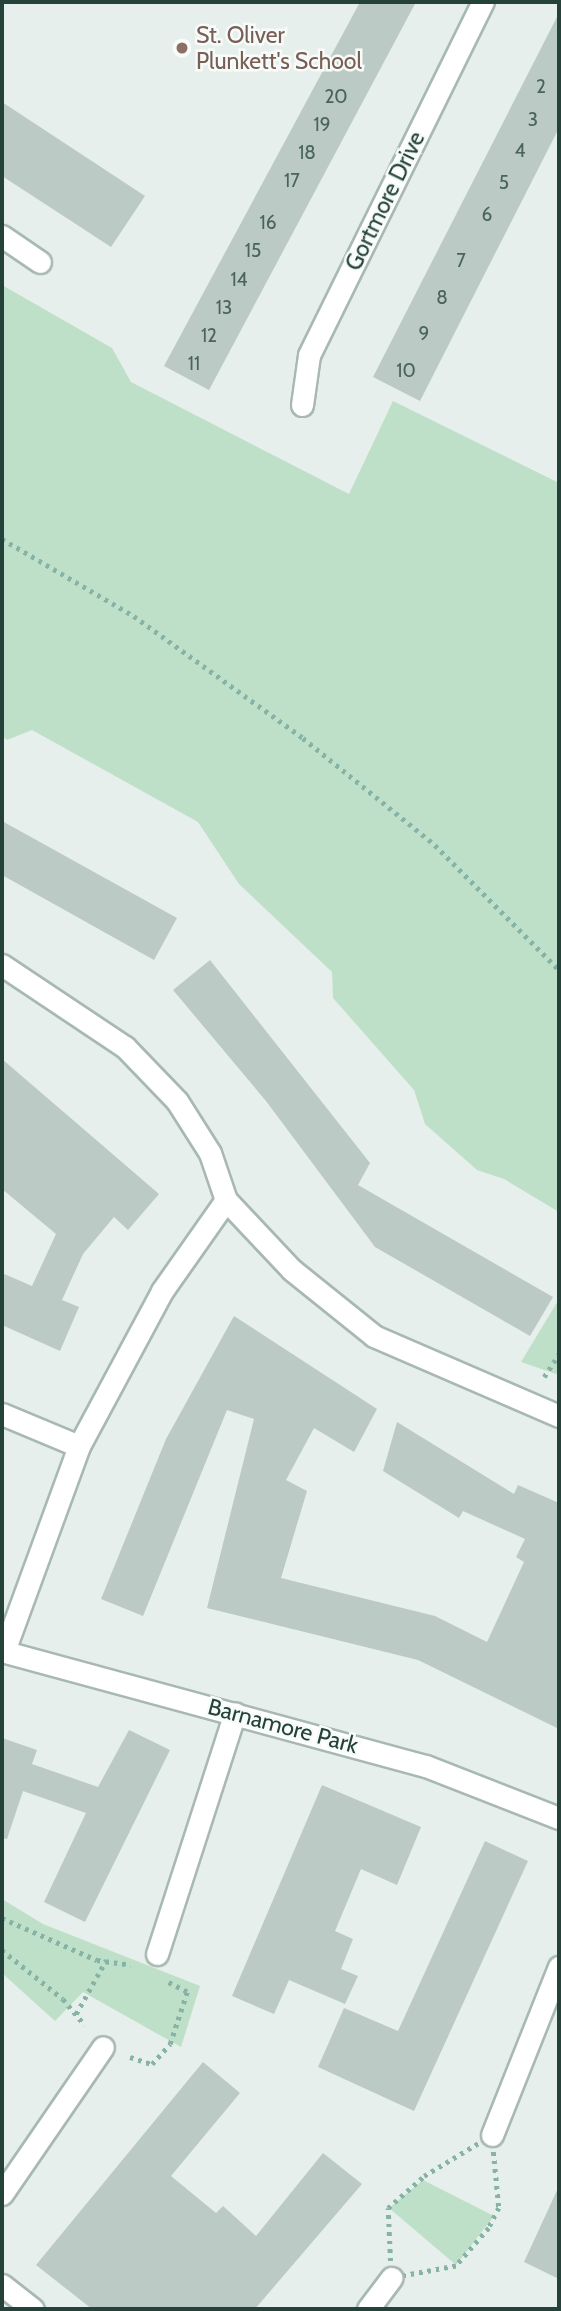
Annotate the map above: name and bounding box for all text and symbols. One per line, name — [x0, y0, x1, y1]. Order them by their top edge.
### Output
place label: St. Oliver Plunkett's School — [196, 21, 362, 75]
marker: St. Oliver Plunkett's School — [174, 40, 190, 56]
house number: 2 — [536, 76, 546, 98]
house number: 20 — [324, 86, 348, 108]
house number: 3 — [528, 109, 538, 131]
house number: 19 — [314, 114, 330, 136]
street label: Gortmore Drive — [339, 127, 431, 275]
house number: 4 — [515, 140, 525, 162]
house number: 18 — [298, 142, 316, 164]
house number: 17 — [284, 170, 300, 192]
house number: 5 — [499, 172, 509, 194]
house number: 6 — [482, 204, 492, 226]
house number: 16 — [260, 212, 276, 234]
house number: 15 — [245, 240, 261, 262]
house number: 7 — [456, 250, 466, 272]
house number: 14 — [230, 269, 248, 291]
house number: 8 — [436, 287, 448, 309]
house number: 13 — [216, 297, 232, 319]
house number: 9 — [419, 323, 429, 345]
house number: 12 — [201, 325, 217, 347]
house number: 11 — [188, 353, 200, 375]
house number: 10 — [396, 360, 416, 382]
street label: Barnamore Park — [205, 1693, 361, 1759]

